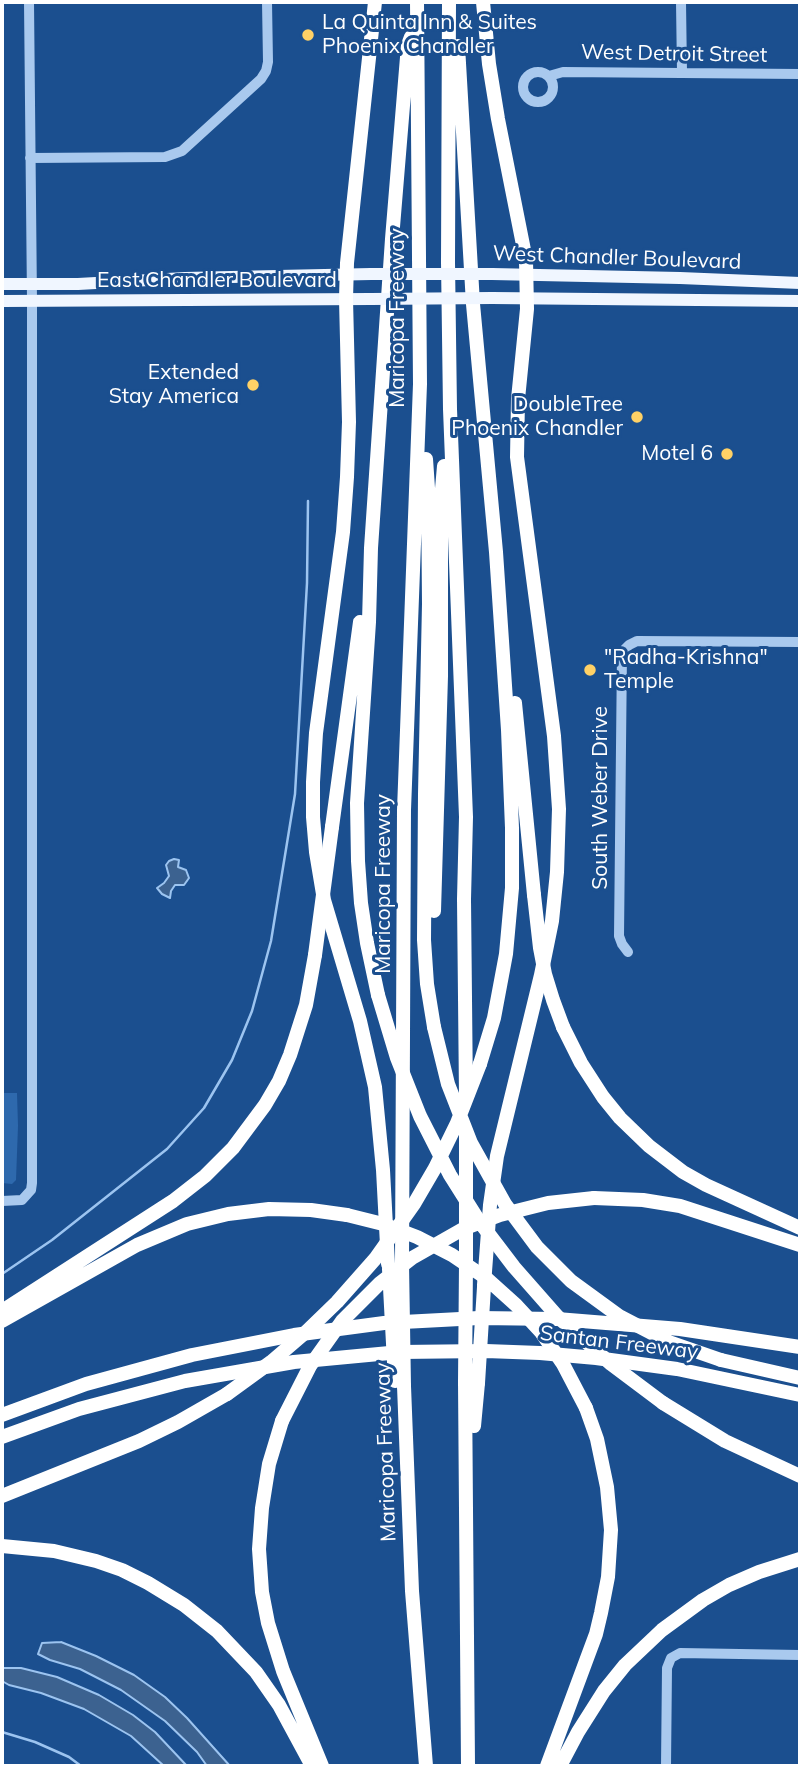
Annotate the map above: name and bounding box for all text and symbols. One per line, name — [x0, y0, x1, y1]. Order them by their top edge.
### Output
place label: La Quinta Inn & Suites Phoenix Chandler — [322, 10, 537, 60]
marker: La Quinta Inn & Suites Phoenix Chandler — [300, 27, 316, 43]
street label: West Detroit Street — [581, 40, 767, 68]
street label: Maricopa Freeway — [385, 228, 411, 408]
street label: West Chandler Boulevard — [492, 241, 742, 275]
street label: East Chandler Boulevard — [97, 268, 337, 294]
place label: Extended Stay America — [109, 360, 239, 410]
marker: Extended Stay America — [245, 377, 261, 393]
place label: DoubleTree Phoenix Chandler — [451, 392, 623, 442]
marker: DoubleTree Phoenix Chandler — [629, 409, 645, 425]
place label: Motel 6 — [641, 441, 713, 467]
marker: Motel 6 — [719, 446, 735, 462]
place label: "Radha-Krishna" Temple — [604, 645, 768, 695]
marker: "Radha-Krishna" Temple — [582, 662, 598, 678]
street label: South Weber Drive — [588, 706, 614, 890]
street label: Maricopa Freeway — [371, 794, 397, 974]
street label: Santan Freeway — [538, 1321, 700, 1365]
street label: Maricopa Freeway — [370, 1362, 402, 1542]

